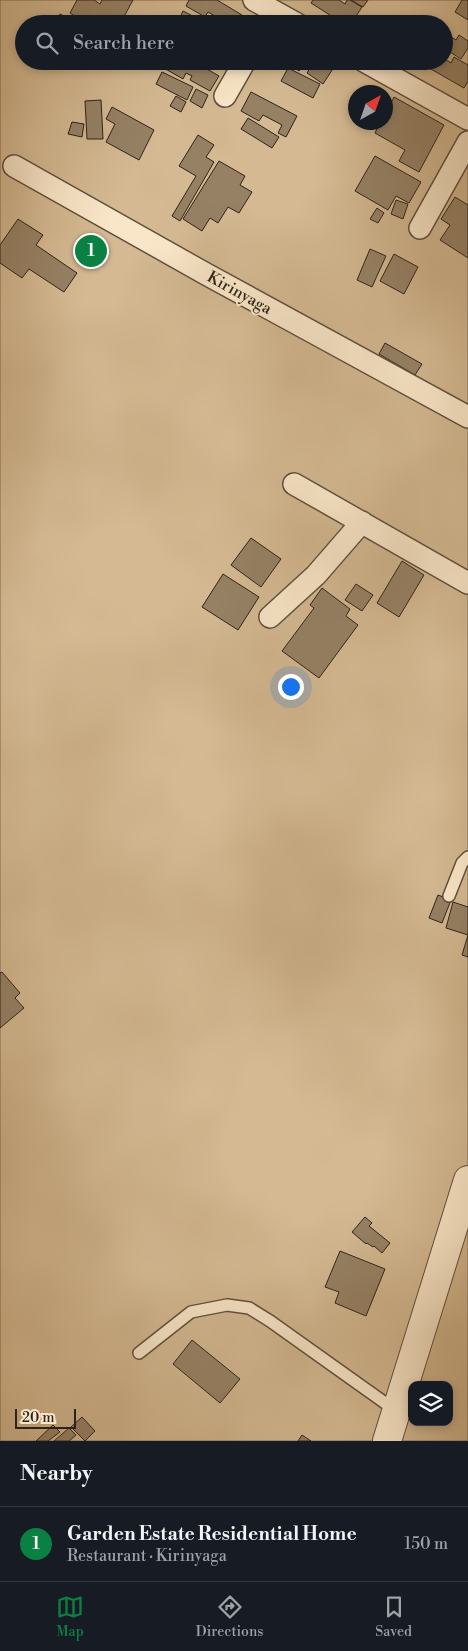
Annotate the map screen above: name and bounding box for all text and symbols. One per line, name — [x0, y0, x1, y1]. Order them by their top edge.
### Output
search box — [15, 15, 453, 70]
icon: search — [33, 29, 61, 57]
text: Search here — [73, 31, 174, 55]
north arrow — [348, 85, 393, 130]
pin: 1 — [75, 232, 107, 270]
street label: Kirinyaga — [204, 267, 276, 319]
your location — [278, 674, 304, 700]
map controls — [408, 1381, 453, 1426]
button: layers — [408, 1381, 453, 1426]
scale bar — [15, 1406, 76, 1429]
text: 20 m — [22, 1409, 54, 1427]
text: Nearby — [20, 1461, 93, 1487]
text: Garden Estate Residential Home — [67, 1522, 357, 1546]
text: 1 — [32, 1534, 40, 1554]
text: 150 m — [404, 1534, 448, 1554]
text: Restaurant · Kirinyaga — [67, 1546, 227, 1566]
tab: Map — [56, 1593, 84, 1641]
tab: Directions — [196, 1593, 263, 1641]
tab: Saved — [375, 1593, 412, 1641]

